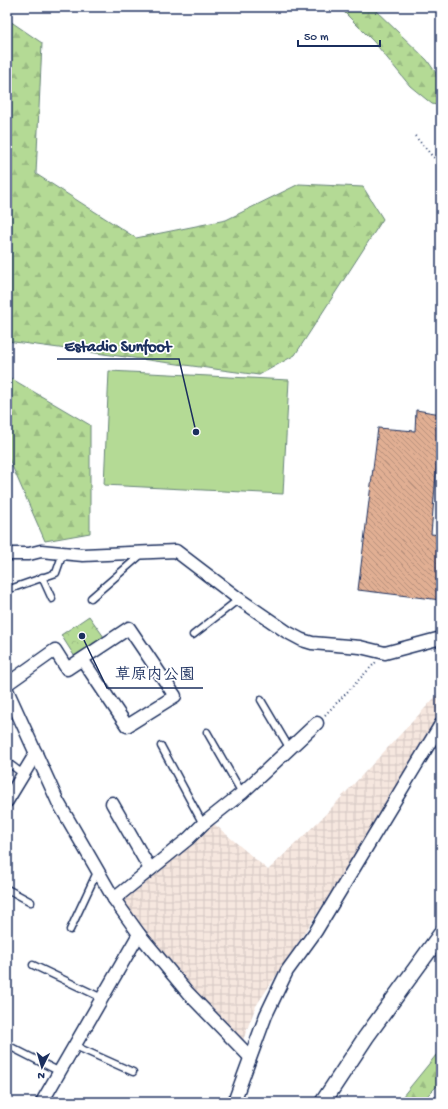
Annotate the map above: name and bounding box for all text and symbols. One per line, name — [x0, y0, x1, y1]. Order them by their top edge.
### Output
scale bar — [298, 22, 380, 48]
text: 50 m — [304, 31, 329, 45]
callout: Estadio Sunfoot — [57, 331, 179, 359]
text: Estadio Sunfoot — [65, 338, 173, 358]
callout: 草原内公園 — [107, 660, 203, 688]
text: 草原内公園 — [115, 665, 195, 686]
north arrow — [22, 1047, 62, 1087]
text: N — [37, 1069, 45, 1081]

